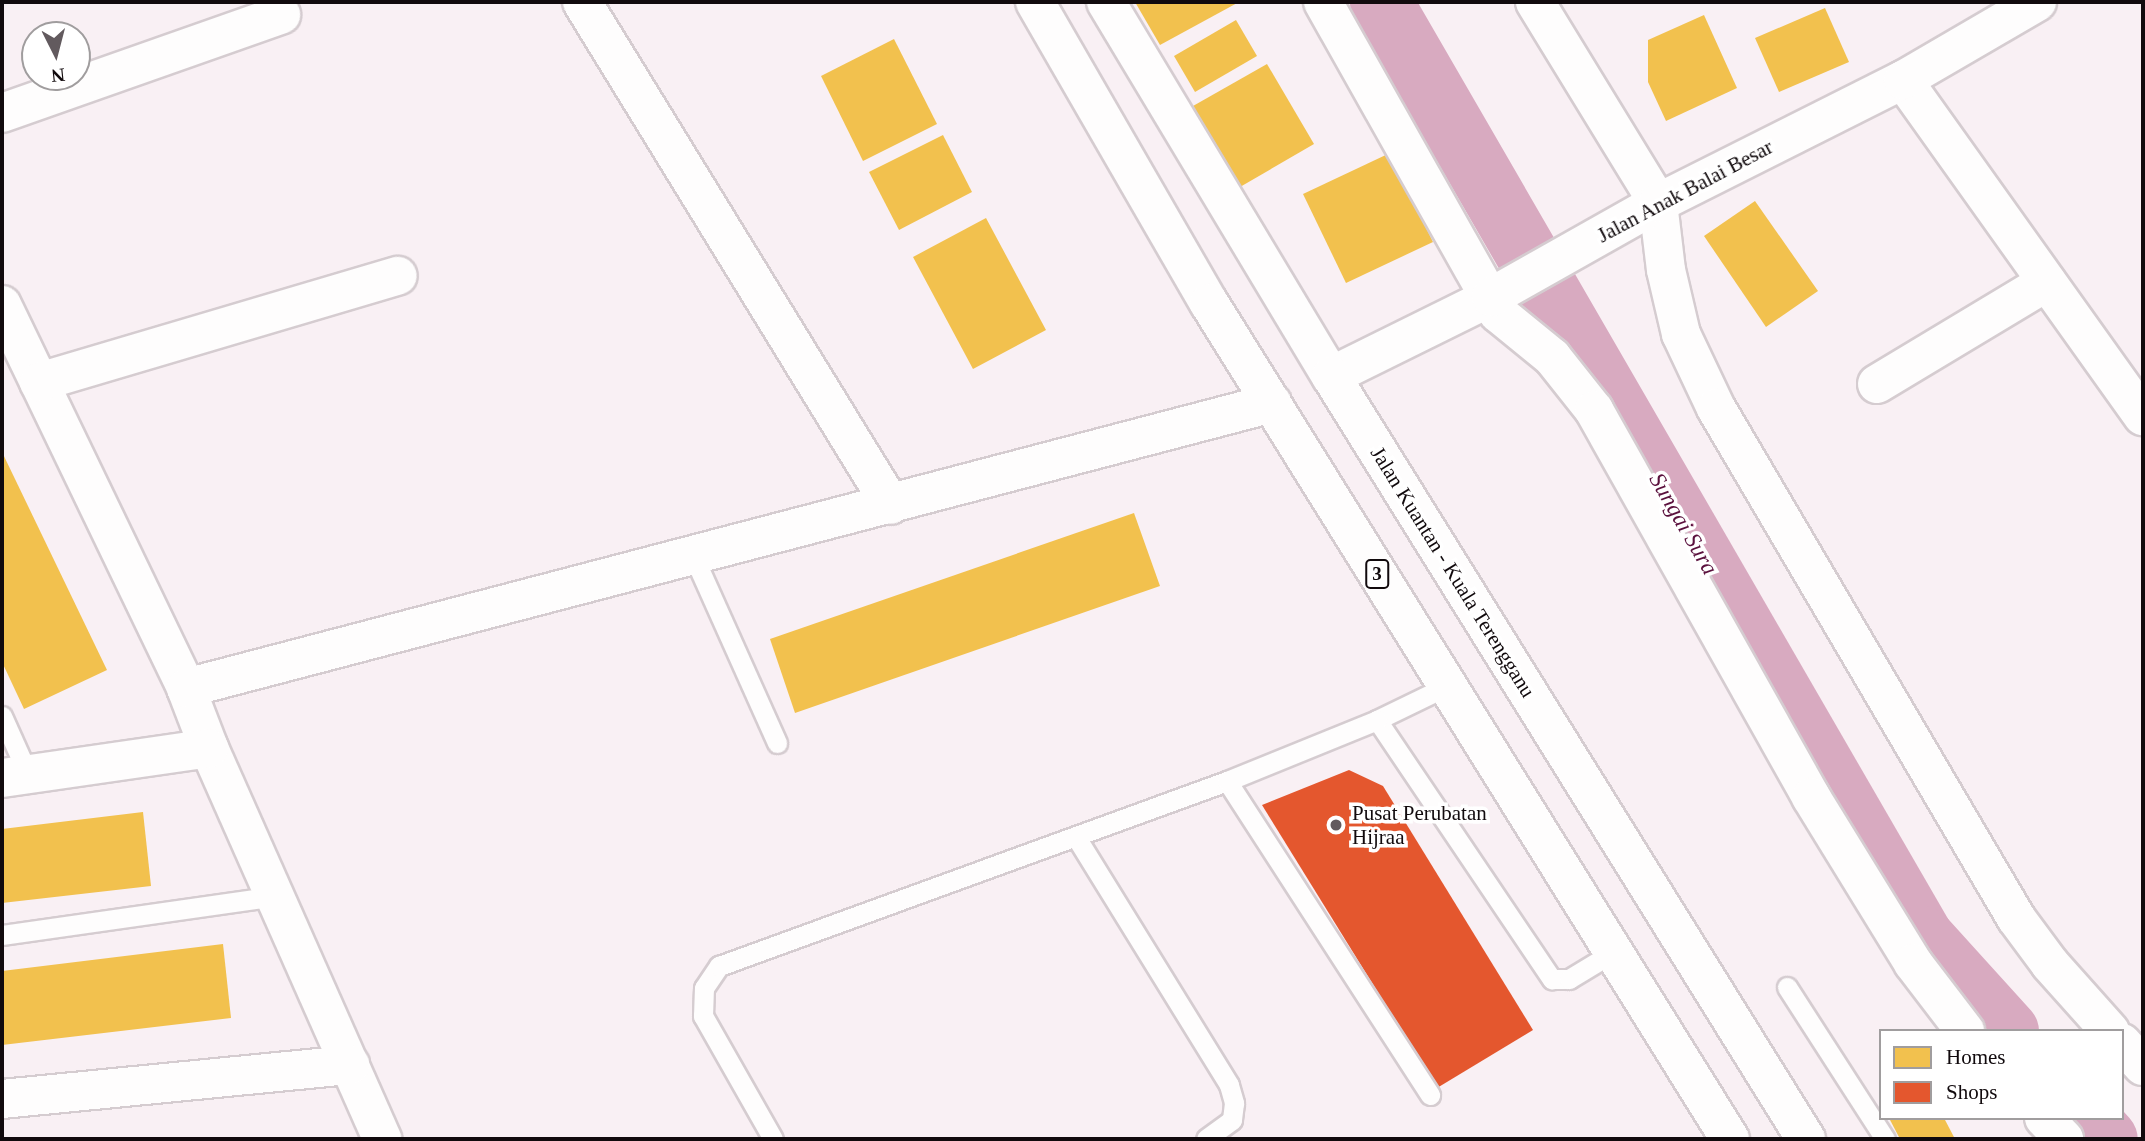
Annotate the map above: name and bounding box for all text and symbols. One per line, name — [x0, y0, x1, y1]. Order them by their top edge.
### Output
north arrow — [21, 21, 91, 91]
text: N — [50, 64, 66, 87]
street label: Jalan Anak Balai Besar — [1592, 134, 1778, 248]
street label: Jalan Kuantan - Kuala Terengganu — [1365, 442, 1541, 702]
water label: Sungai Sura — [1643, 468, 1723, 580]
road number: 3 — [1365, 558, 1389, 590]
place label: Pusat Perubatan Hijraa — [1352, 800, 1487, 850]
marker: Pusat Perubatan Hijraa — [1326, 815, 1346, 835]
legend — [1879, 1029, 2124, 1120]
text: Homes — [1946, 1045, 2006, 1069]
text: Shops — [1946, 1080, 1997, 1104]

